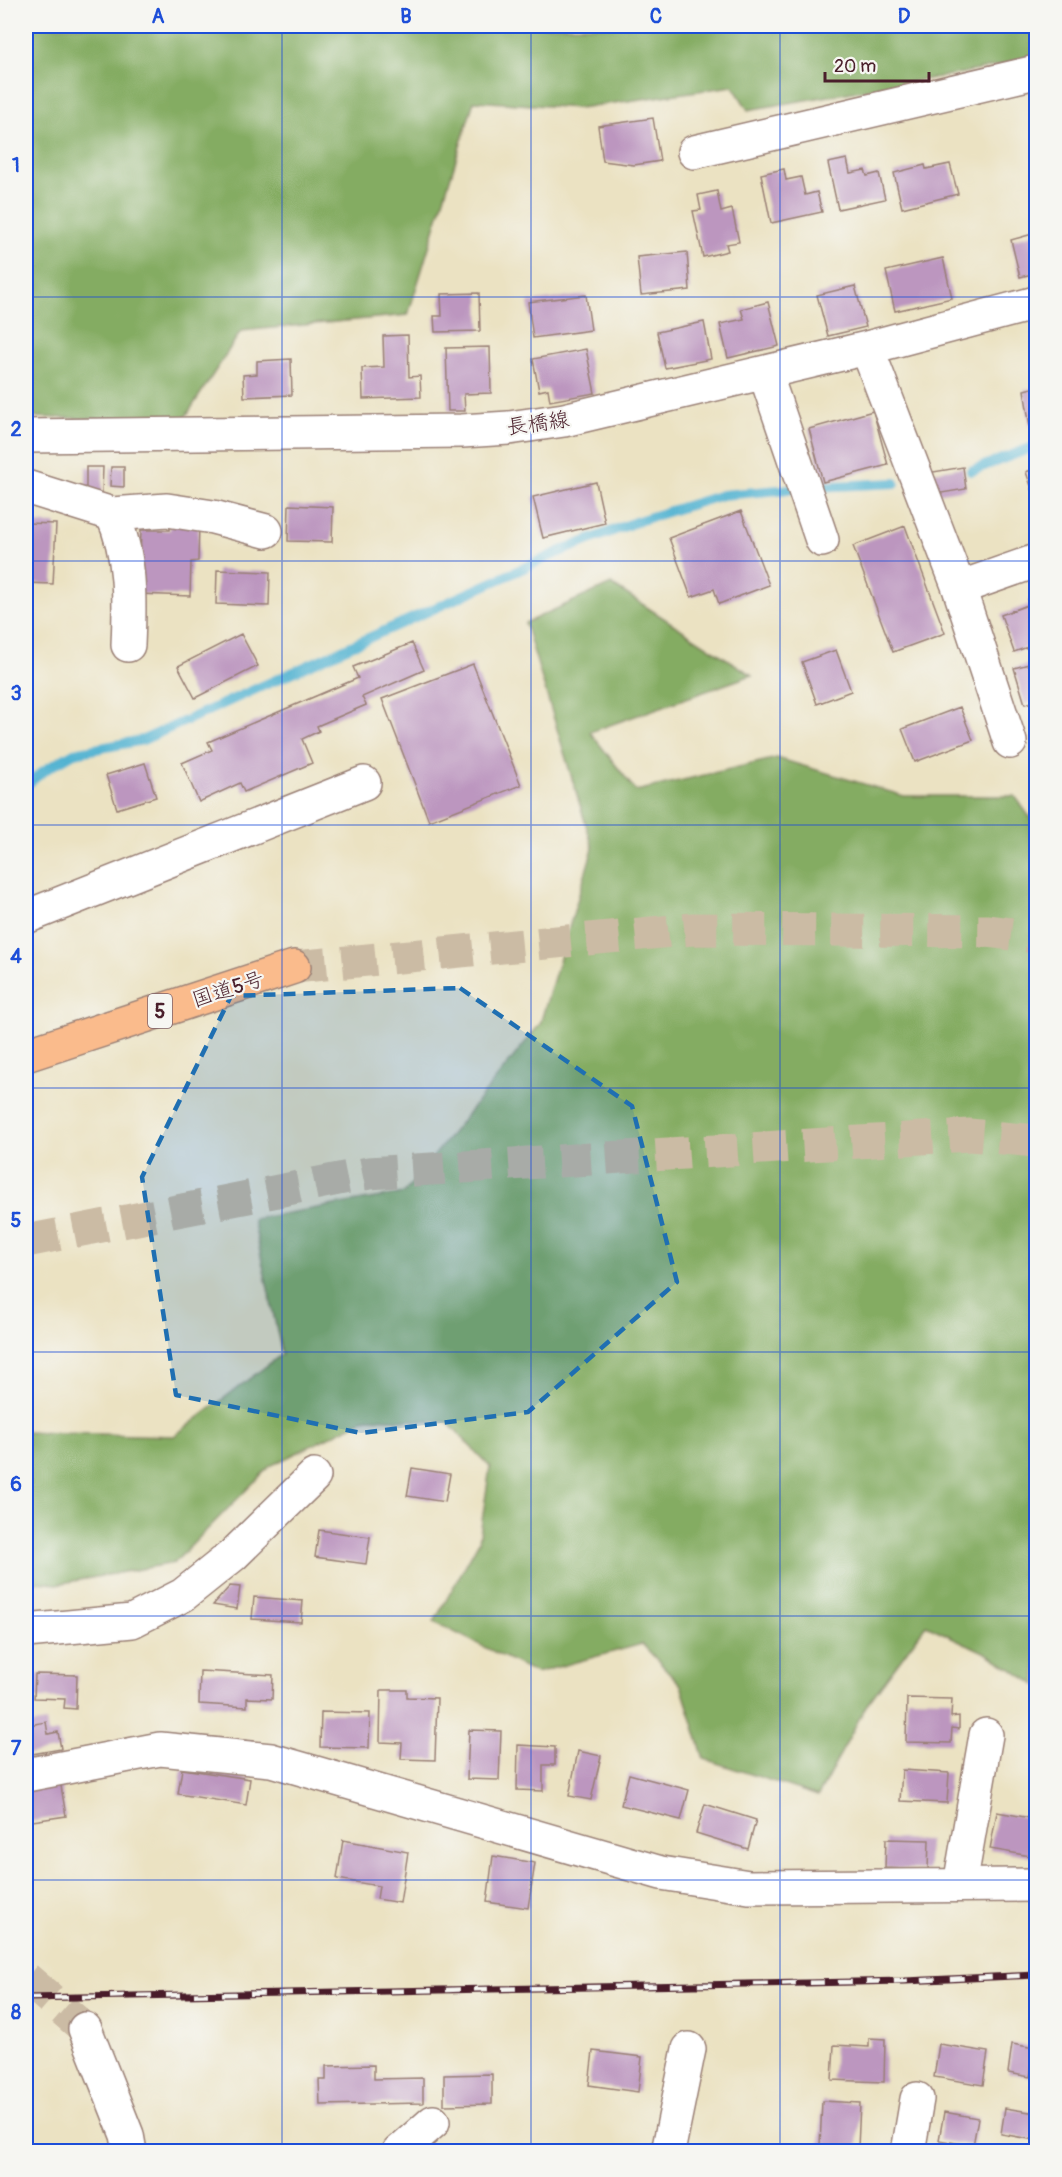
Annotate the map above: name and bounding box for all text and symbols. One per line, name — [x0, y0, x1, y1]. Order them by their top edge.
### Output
text: A — [152, 4, 165, 29]
text: B — [400, 4, 412, 29]
text: C — [650, 4, 662, 29]
text: D — [898, 4, 911, 29]
scale bar — [825, 45, 928, 83]
text: 20 m — [834, 55, 876, 78]
text: 1 — [12, 153, 20, 178]
street label: 長橋線 — [505, 406, 571, 441]
text: 2 — [10, 417, 22, 442]
text: 3 — [10, 681, 22, 706]
text: 4 — [10, 944, 22, 969]
street label: 国道5号 — [189, 965, 268, 1014]
road number: 5 — [148, 994, 172, 1028]
text: 5 — [11, 1208, 22, 1233]
text: 6 — [10, 1472, 22, 1497]
text: 7 — [11, 1736, 22, 1761]
text: 8 — [11, 2000, 21, 2025]

